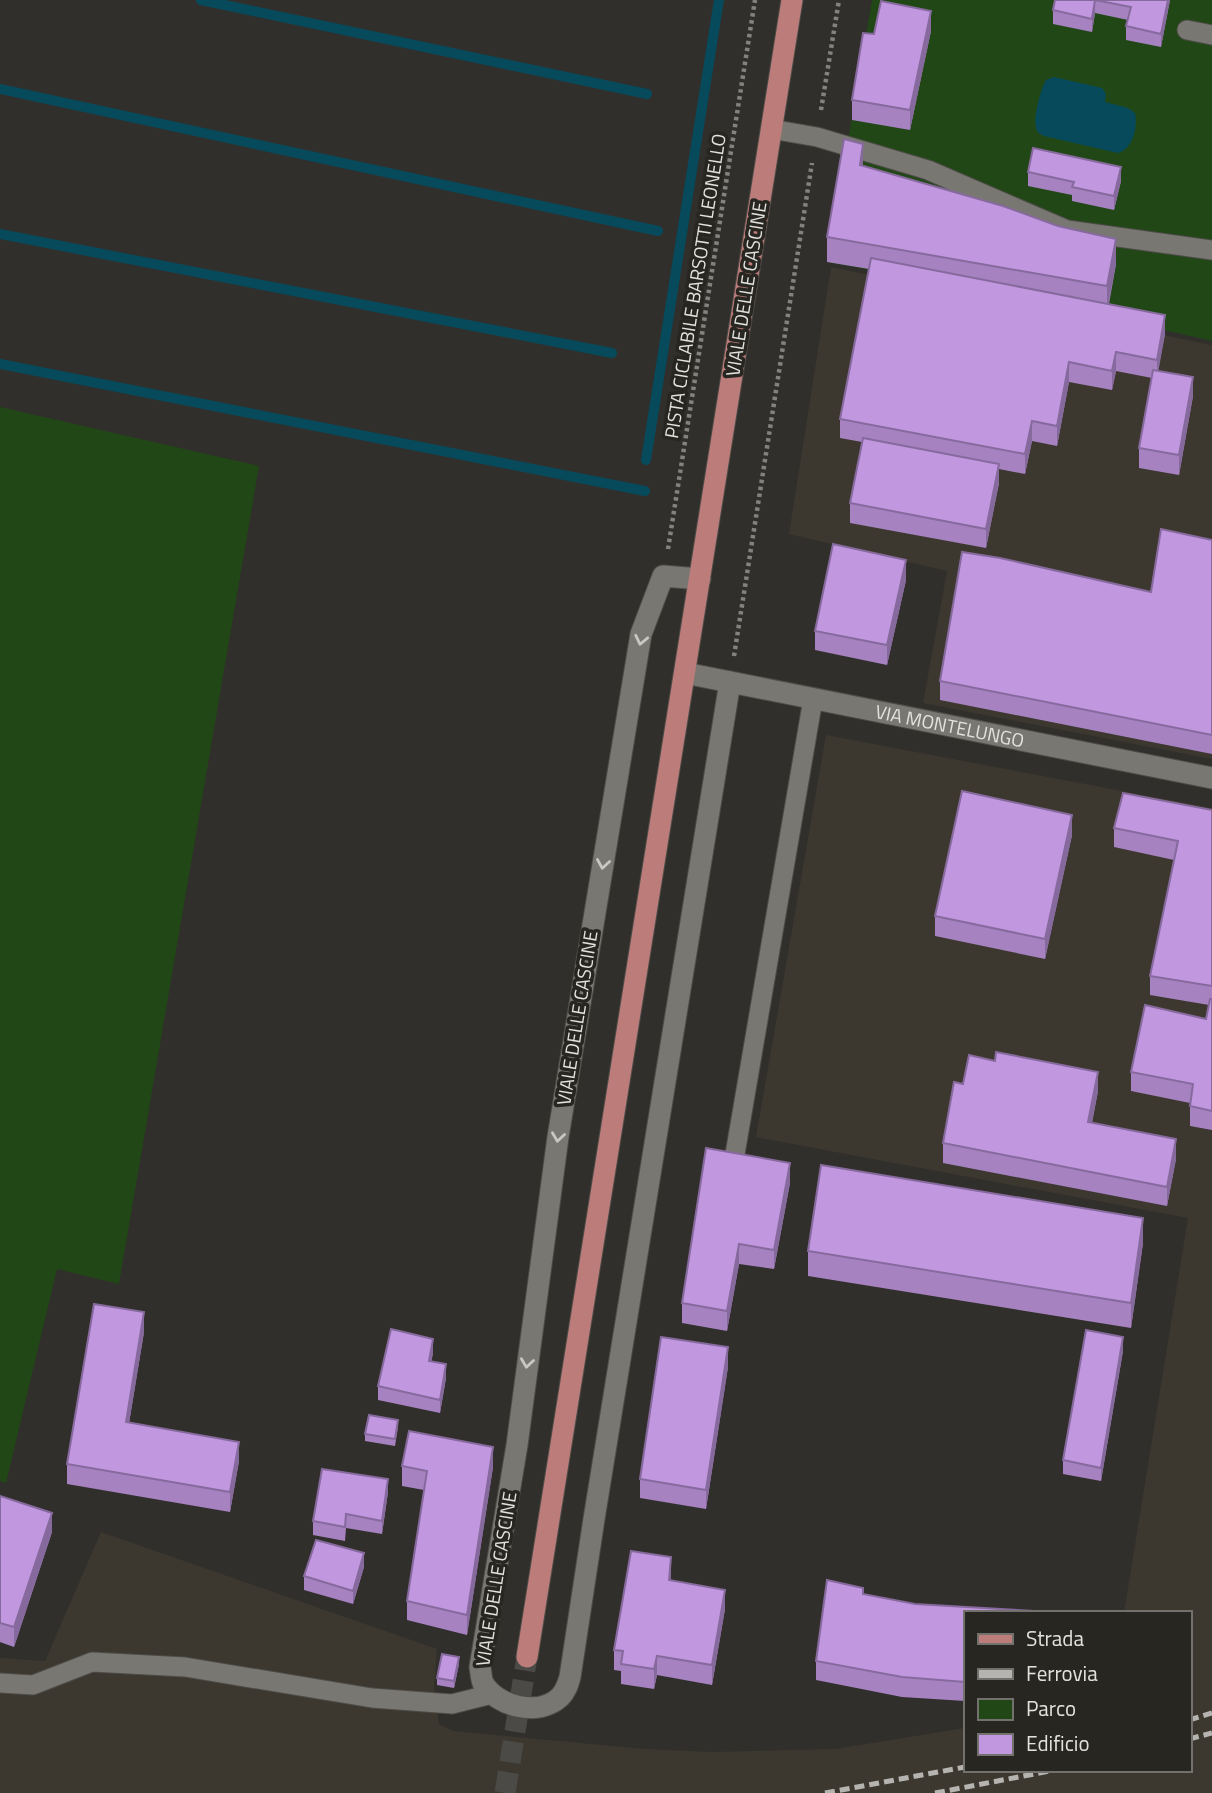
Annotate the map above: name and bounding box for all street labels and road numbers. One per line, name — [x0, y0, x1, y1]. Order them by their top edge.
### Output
street label: PISTA CICLABILE BARSOTTI LEONELLO — [656, 131, 733, 440]
street label: VIALE DELLE CASCINE — [717, 199, 774, 378]
street label: VIA MONTELUNGO — [873, 696, 1027, 754]
street label: VIALE DELLE CASCINE — [548, 928, 605, 1107]
street label: VIALE DELLE CASCINE — [467, 1489, 524, 1668]

